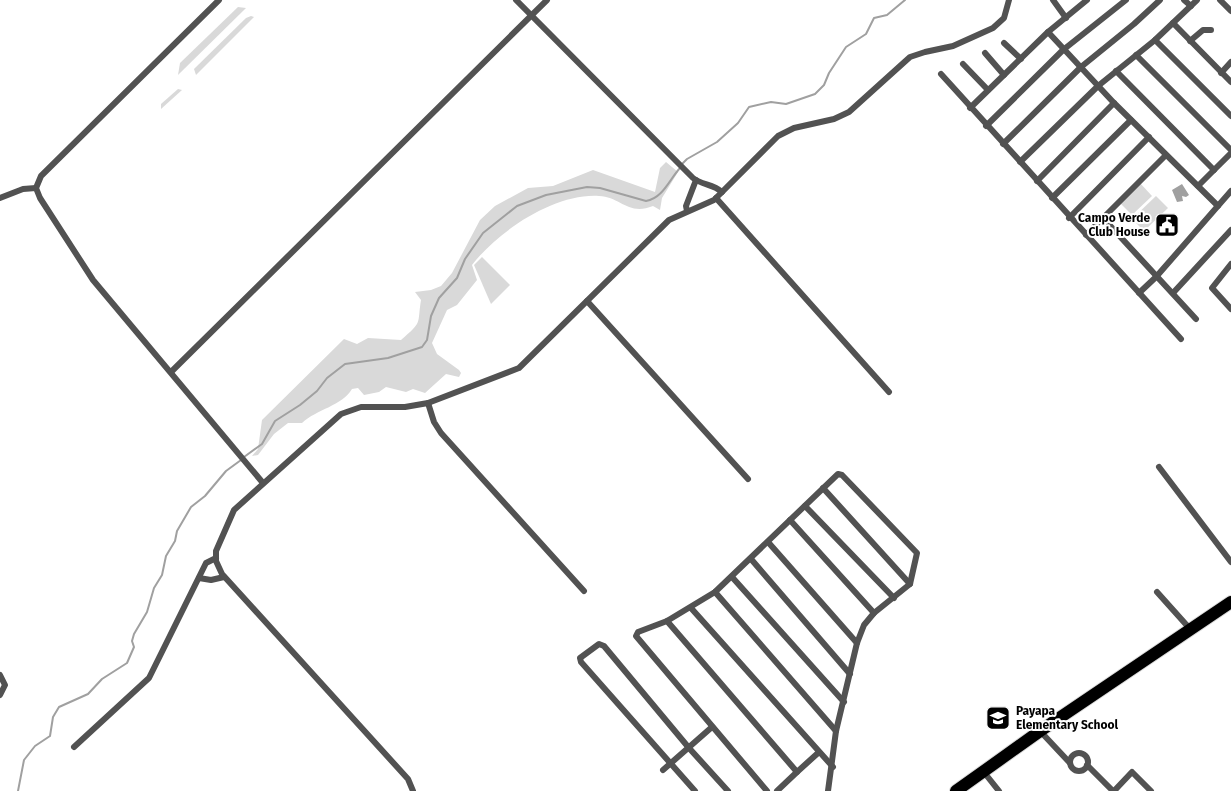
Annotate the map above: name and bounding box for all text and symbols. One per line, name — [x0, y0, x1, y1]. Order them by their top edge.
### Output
place label: Campo Verde Club House — [1078, 211, 1150, 239]
public building icon: Campo Verde Club House — [1154, 212, 1180, 238]
place label: Payapa Elementary School — [1016, 704, 1119, 732]
school or university icon: Payapa Elementary School — [985, 705, 1011, 731]

